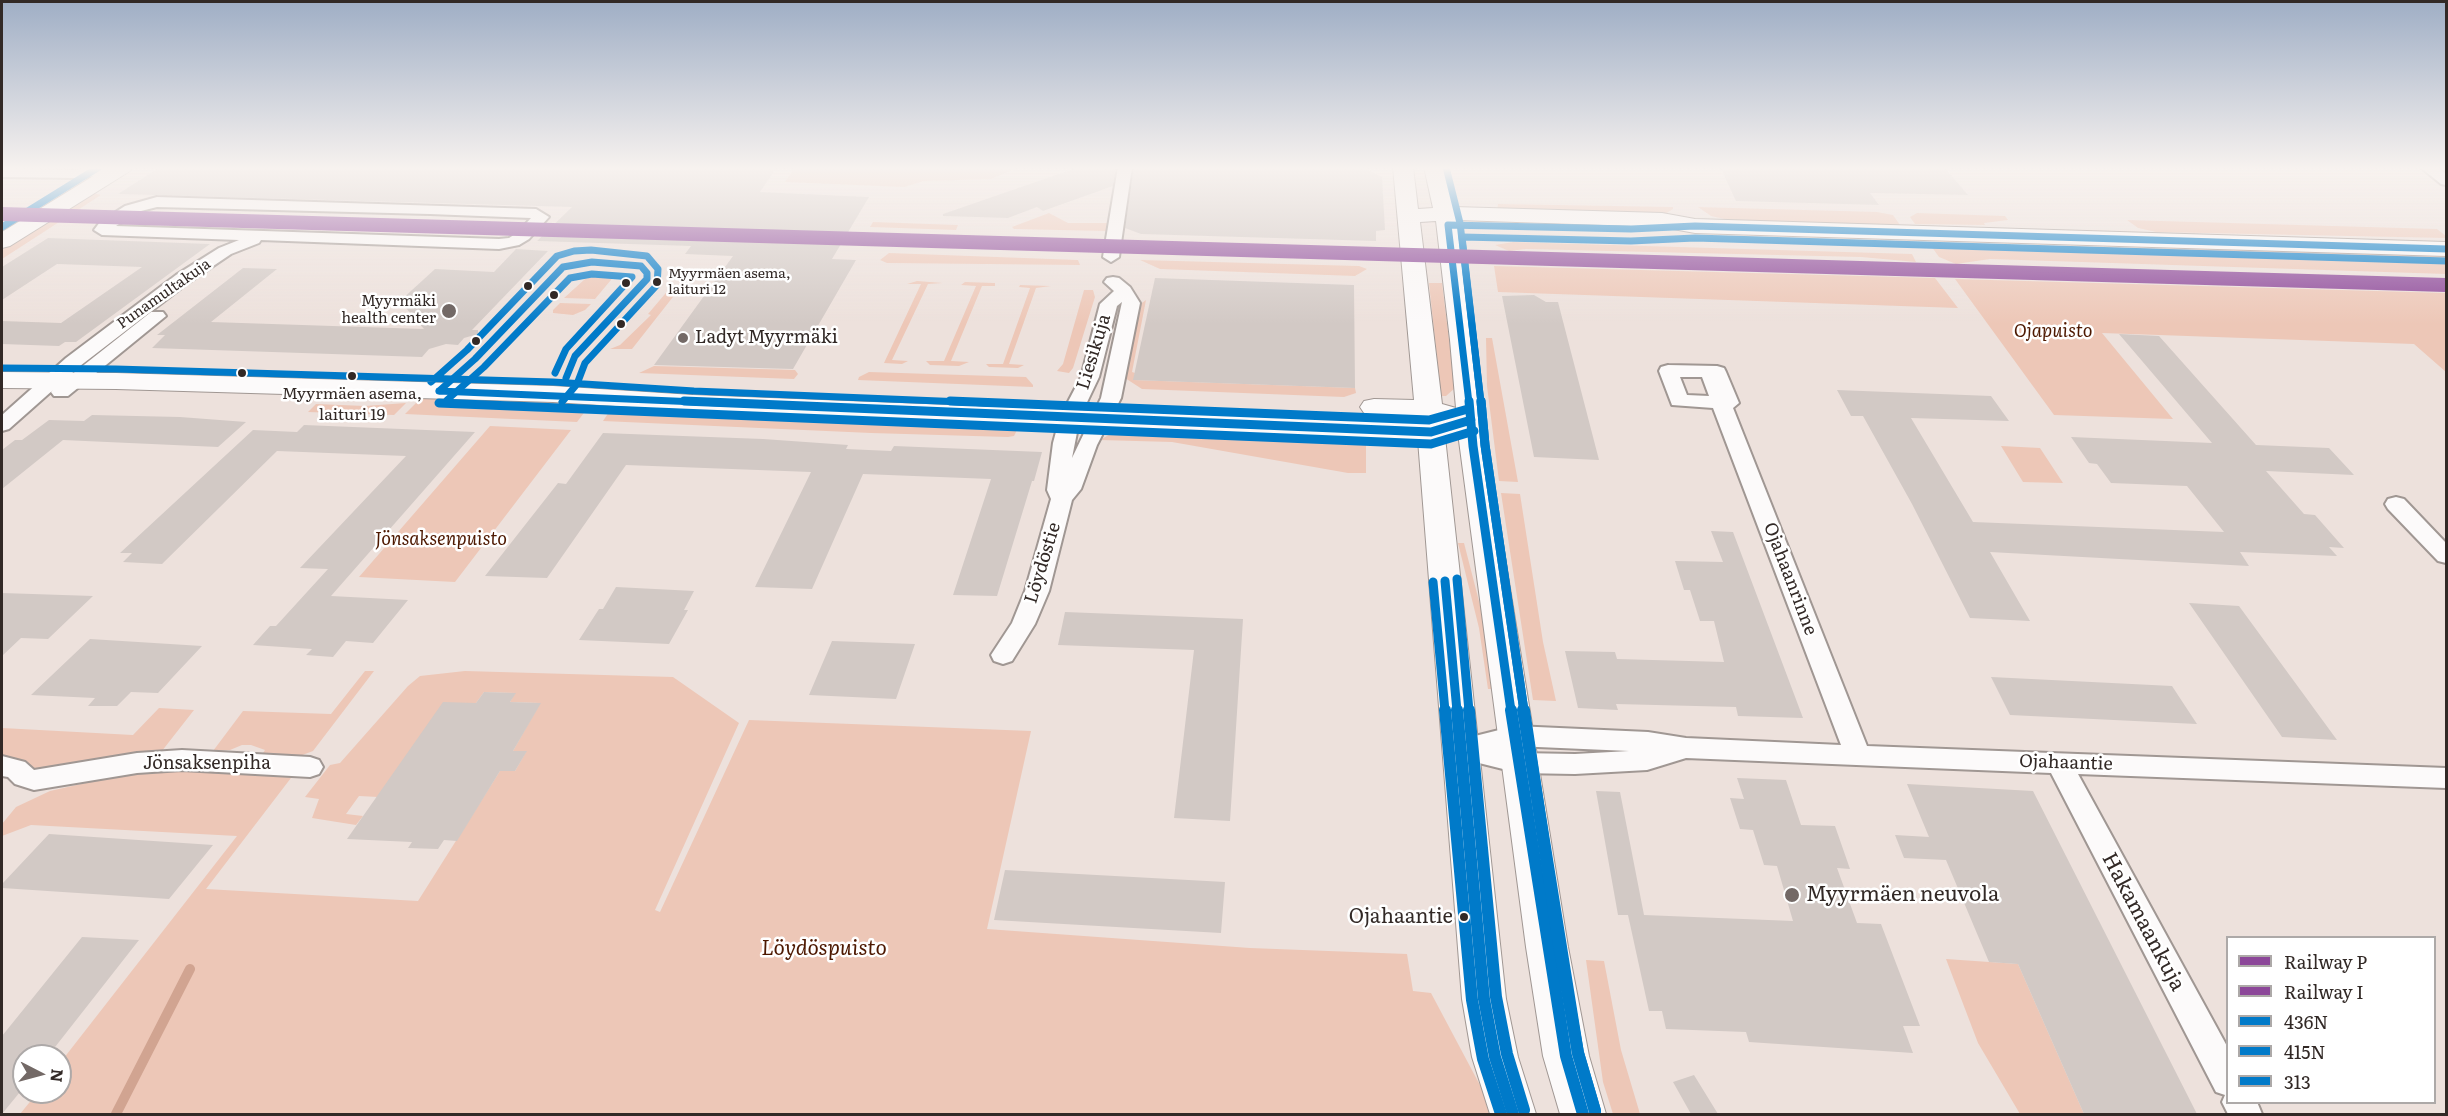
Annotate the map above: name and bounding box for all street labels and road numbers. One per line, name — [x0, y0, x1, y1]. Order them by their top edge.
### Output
street label: Punamultakuja — [114, 255, 214, 333]
street label: Liesikuja — [1072, 312, 1116, 392]
street label: Löydöstie — [1020, 520, 1066, 606]
street label: Ojahaanrinne — [1759, 520, 1821, 638]
street label: Ojahaantie — [2019, 751, 2113, 775]
street label: Jönsaksenpiha — [143, 753, 271, 775]
street label: Hakamaankuja — [2096, 849, 2190, 995]

